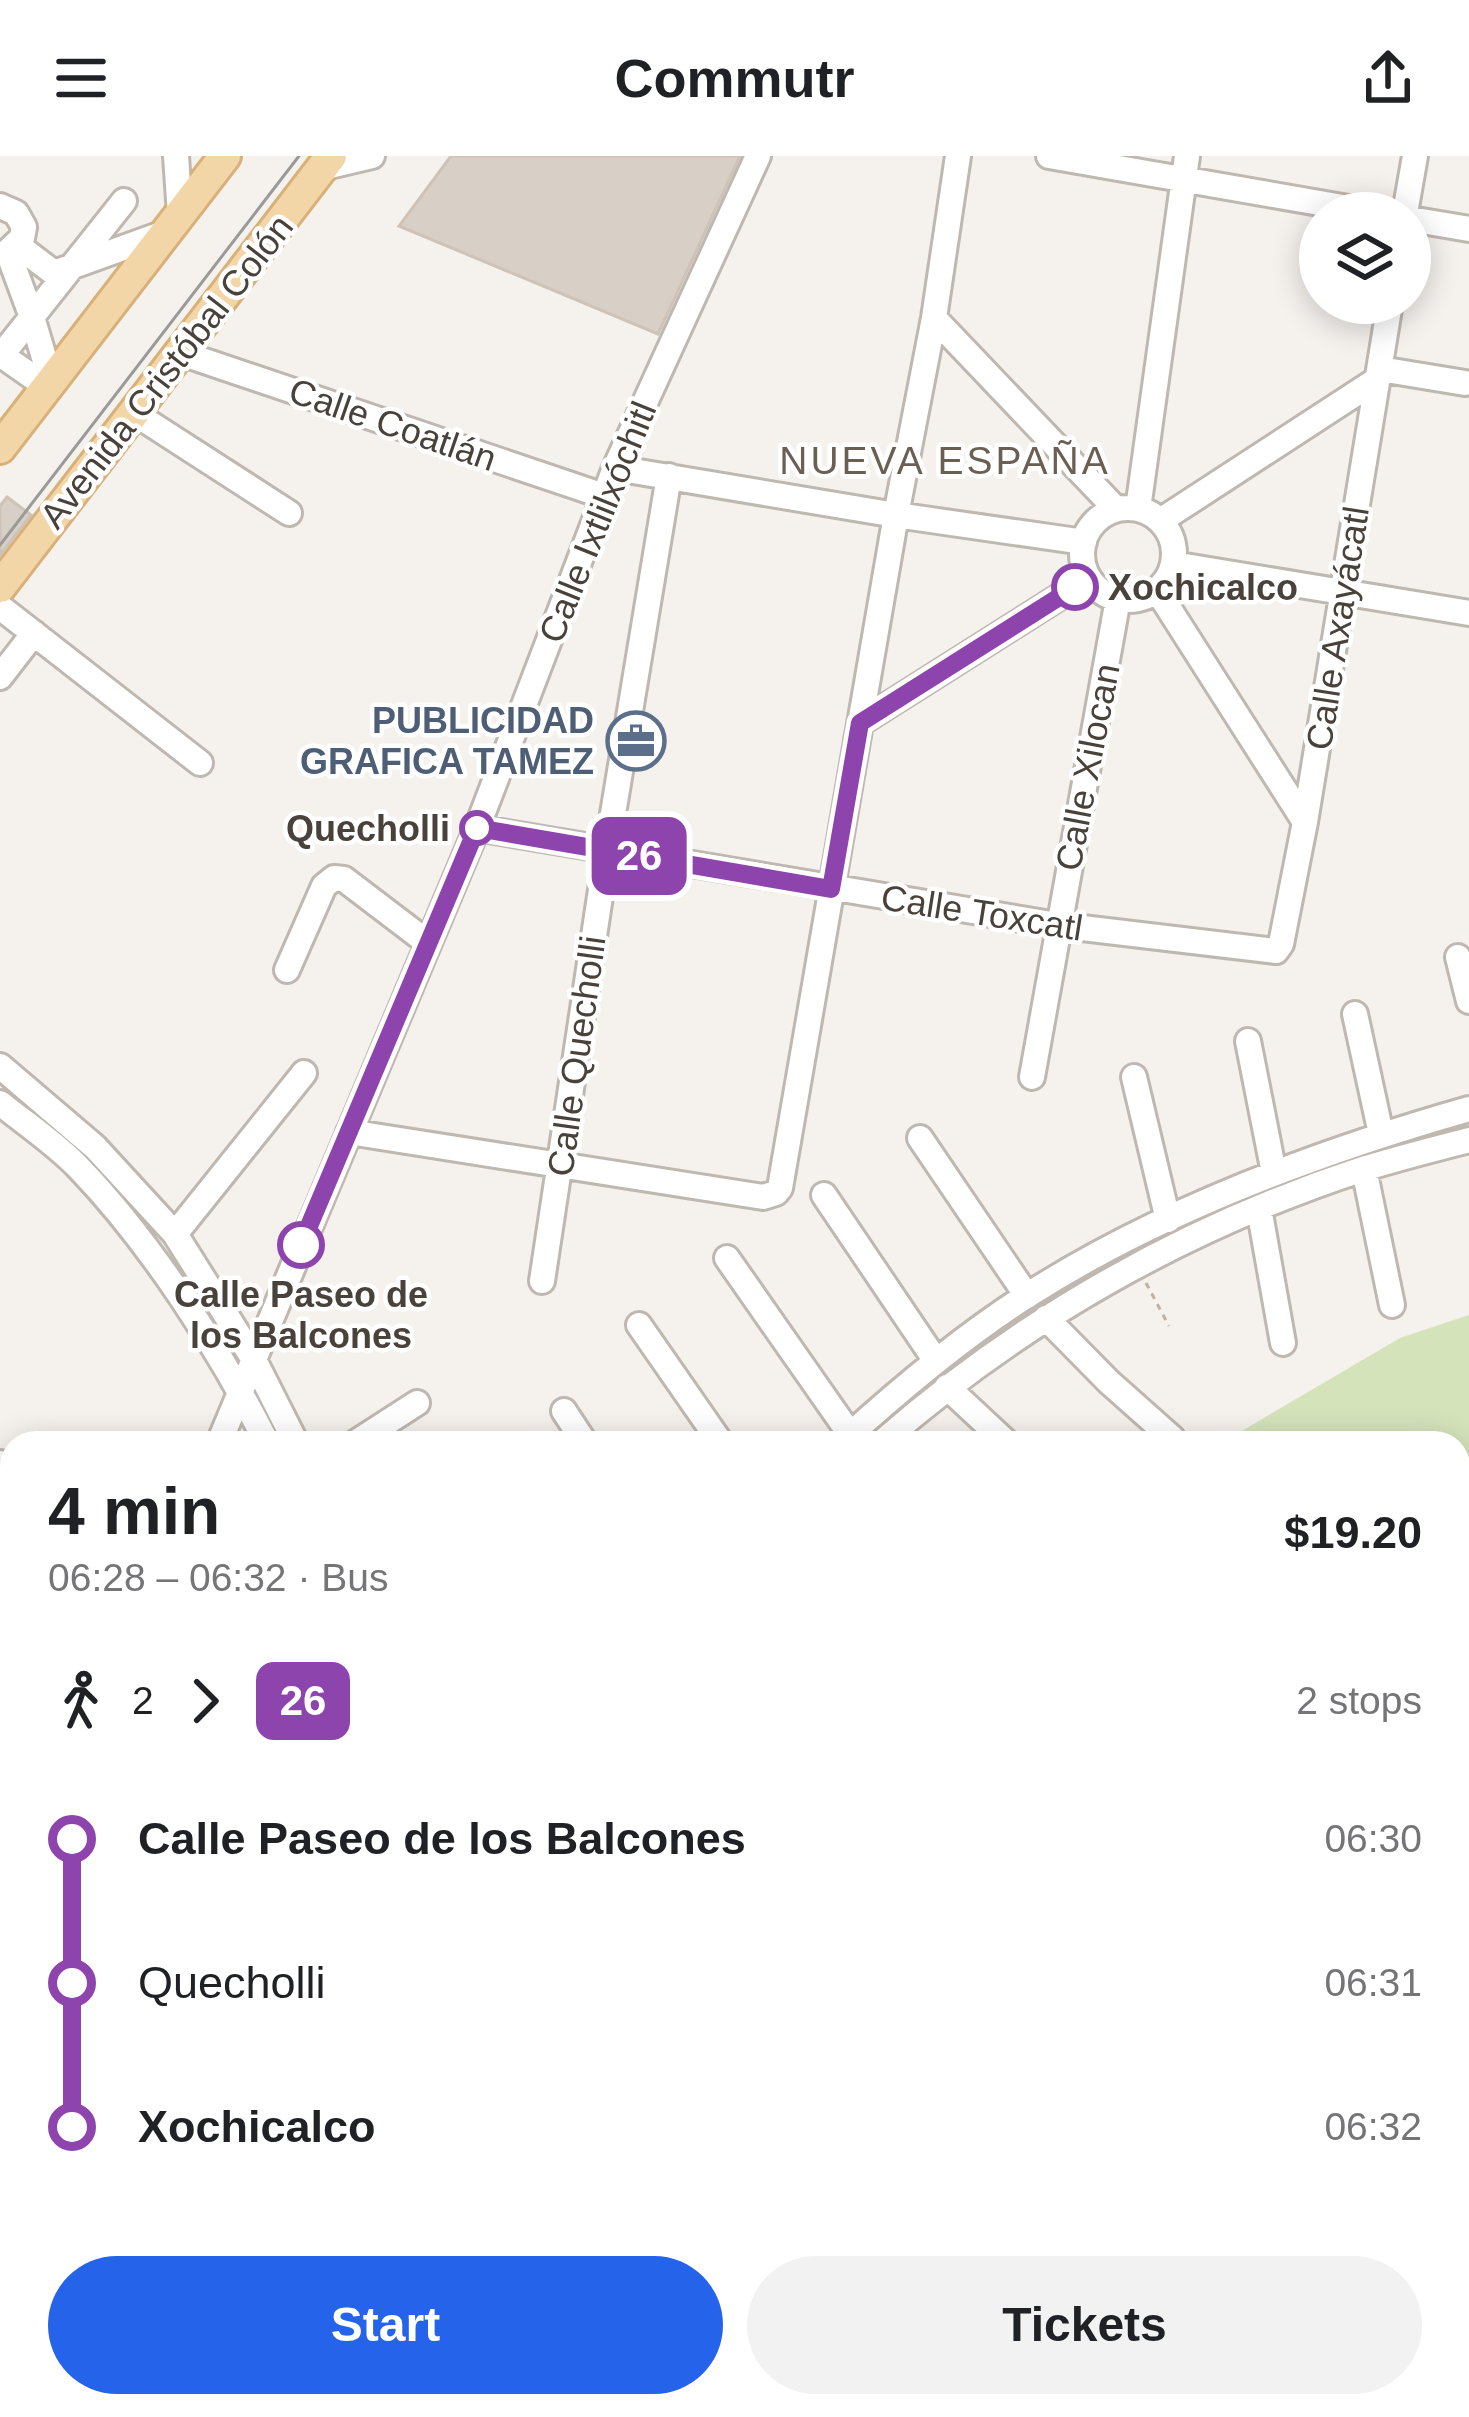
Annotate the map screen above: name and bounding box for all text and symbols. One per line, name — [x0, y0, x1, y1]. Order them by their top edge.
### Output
icon: menu — [48, 45, 114, 111]
icon: share — [1355, 45, 1421, 111]
text: Commutr — [615, 48, 855, 108]
map controls — [1299, 192, 1431, 324]
button: layers — [1299, 192, 1431, 324]
street label: Avenida Cristóbal Colón — [32, 207, 301, 536]
street label: Calle Coatlán — [284, 370, 502, 479]
street label: Calle Ixtlilxóchitl — [530, 396, 664, 649]
district label: NUEVA ESPAÑA — [779, 439, 1111, 482]
street label: Calle Axayácatl — [1298, 503, 1377, 753]
marker: Xochicalco — [1053, 565, 1097, 609]
place label: Xochicalco — [1108, 567, 1298, 608]
street label: Calle Xilocan — [1047, 660, 1128, 874]
place label: PUBLICIDAD GRAFICA TAMEZ — [300, 700, 594, 782]
office icon: PUBLICIDAD GRAFICA TAMEZ — [605, 710, 667, 772]
place label: Quecholli — [286, 808, 450, 849]
marker: Quecholli — [461, 812, 493, 844]
line badge: 26 — [585, 817, 693, 895]
text: 26 — [616, 832, 662, 879]
street label: Calle Toxcatl — [878, 876, 1086, 949]
street label: Calle Quecholli — [539, 933, 614, 1179]
marker: Calle Paseo de los Balcones — [279, 1223, 323, 1267]
place label: Calle Paseo de los Balcones — [174, 1274, 428, 1356]
text: 4 min — [48, 1474, 220, 1548]
text: $19.20 — [1284, 1507, 1422, 1558]
text: 06:28 – 06:32 · Bus — [48, 1556, 388, 1599]
icon: walk — [48, 1668, 114, 1734]
icon: forward — [172, 1668, 238, 1734]
text: 26 — [280, 1677, 326, 1724]
text: 2 — [132, 1679, 154, 1722]
text: 2 stops — [1296, 1679, 1422, 1722]
text: Calle Paseo de los Balcones — [138, 1813, 746, 1864]
text: 06:30 — [1324, 1817, 1422, 1860]
text: Quecholli — [138, 1957, 326, 2008]
text: 06:31 — [1324, 1961, 1422, 2004]
text: Xochicalco — [138, 2101, 376, 2152]
text: 06:32 — [1324, 2105, 1422, 2148]
button: Start — [48, 2256, 723, 2394]
button: Tickets — [747, 2256, 1422, 2394]

